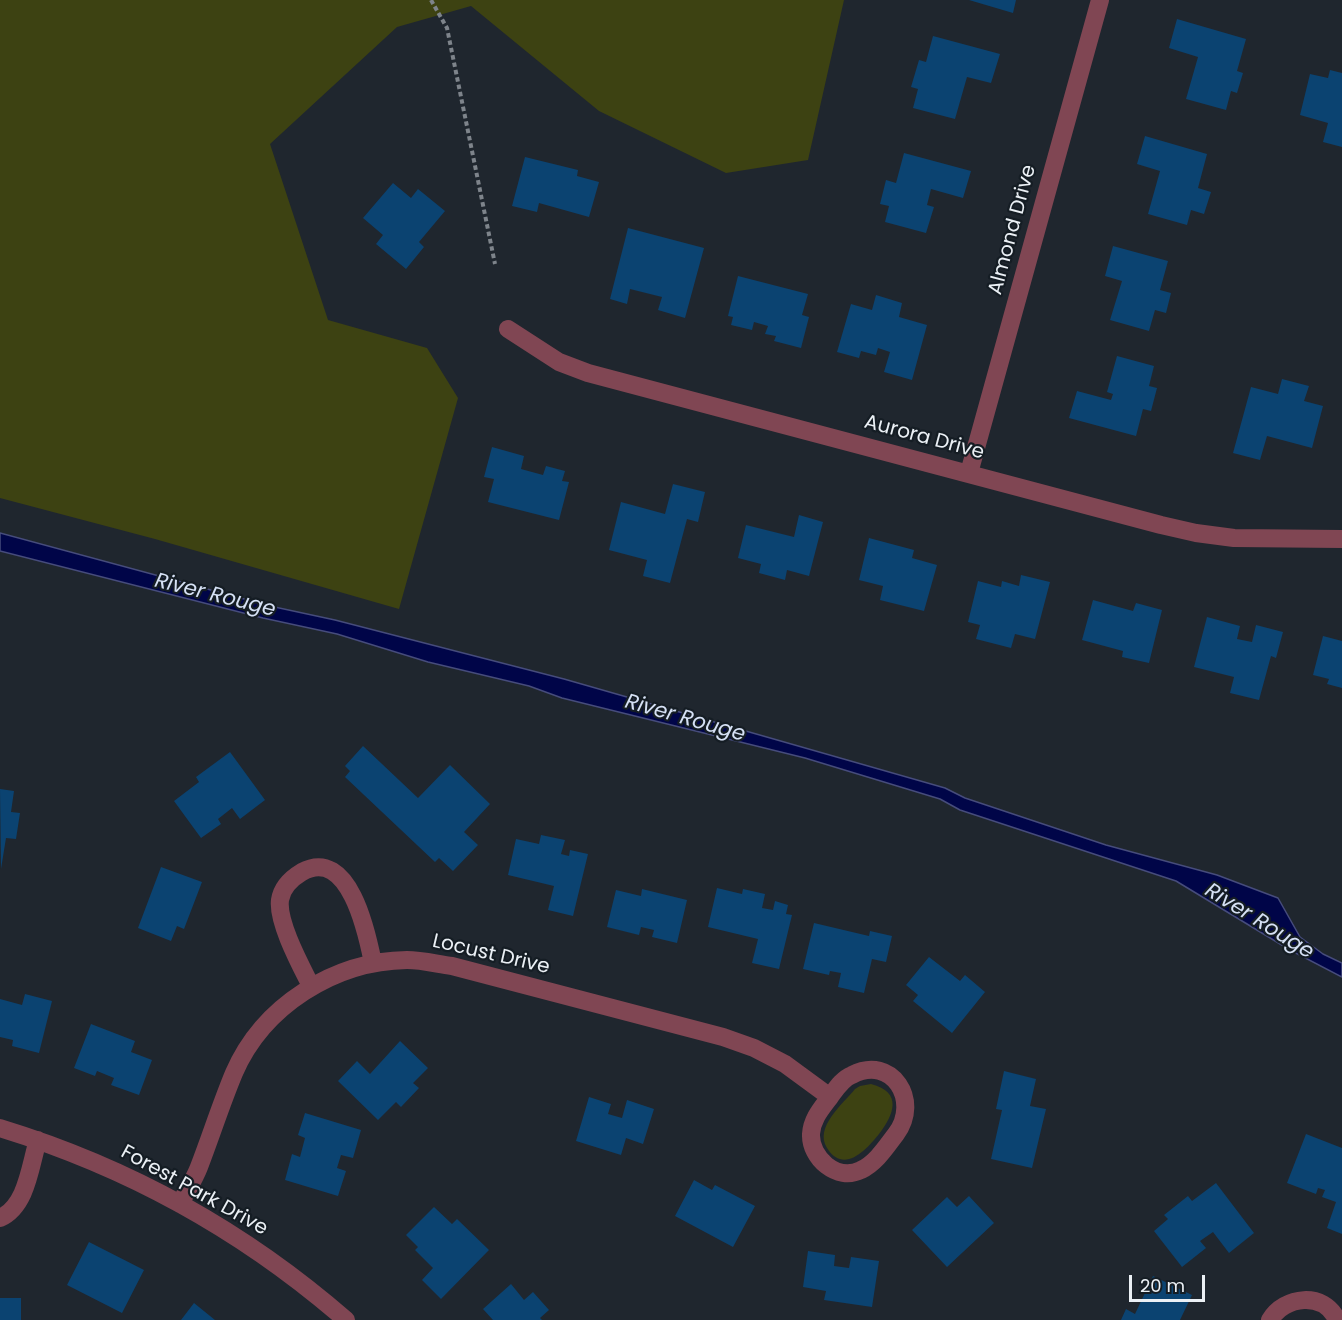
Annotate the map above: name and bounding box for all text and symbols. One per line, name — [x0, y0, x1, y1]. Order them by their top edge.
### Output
street label: Almond Drive — [984, 162, 1042, 298]
street label: Aurora Drive — [861, 410, 987, 466]
water label: River Rouge — [152, 569, 278, 623]
water label: River Rouge — [622, 690, 748, 748]
water label: River Rouge — [1200, 879, 1318, 965]
street label: Locust Drive — [430, 930, 552, 980]
street label: Forest Park Drive — [116, 1141, 272, 1241]
scale bar — [1132, 1263, 1208, 1301]
text: 20 m — [1140, 1273, 1185, 1298]

